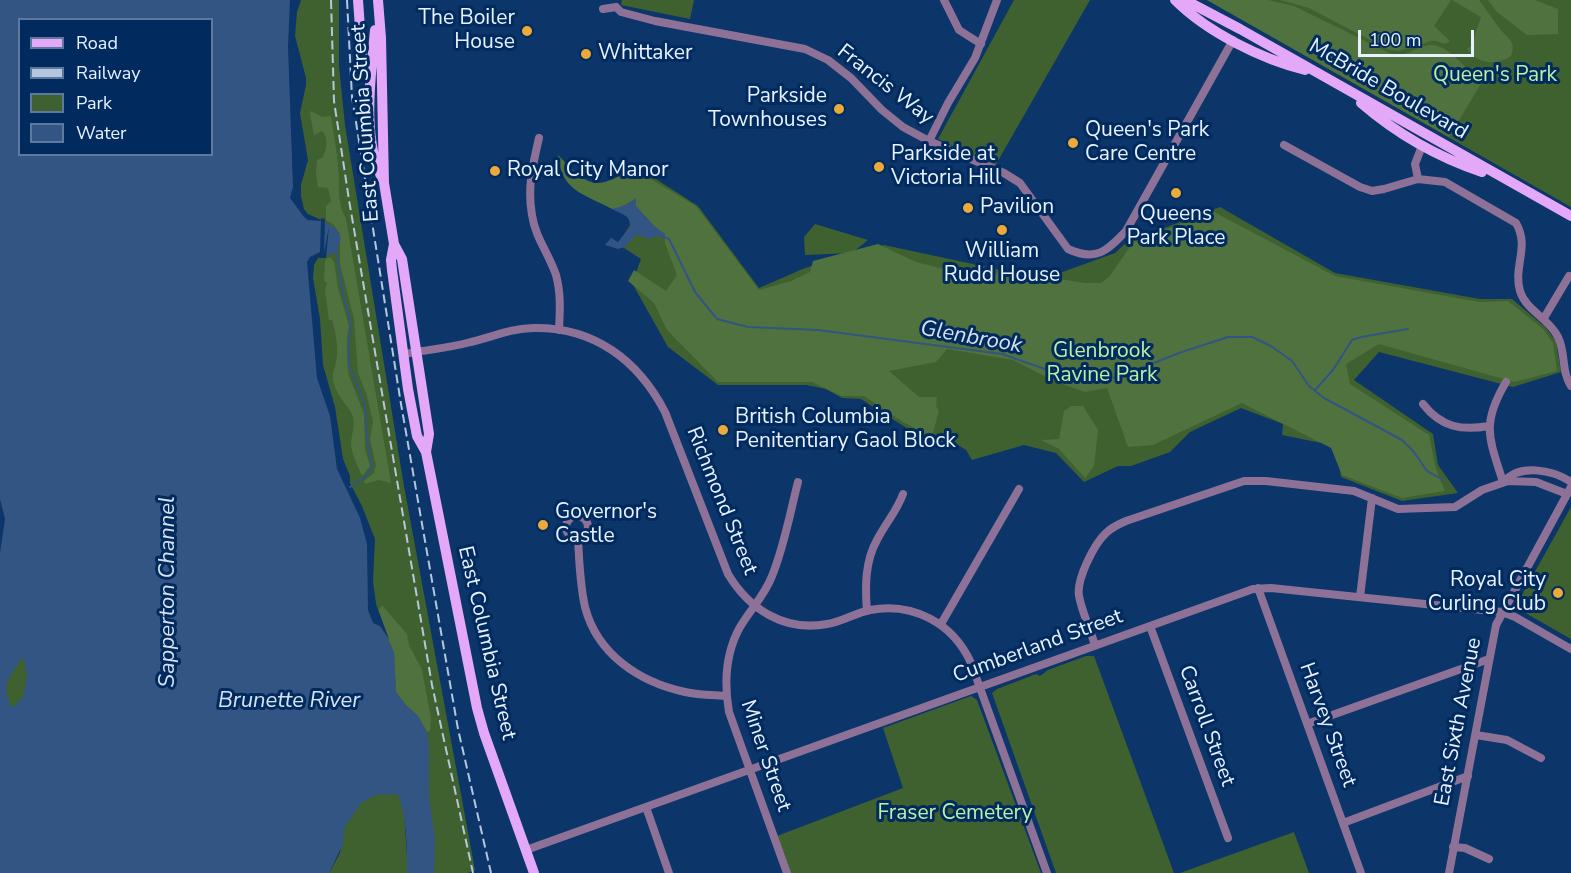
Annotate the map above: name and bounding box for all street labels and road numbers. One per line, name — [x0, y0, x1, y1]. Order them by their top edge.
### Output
street label: East Columbia Street — [347, 23, 385, 223]
street label: McBride Boulevard — [1304, 34, 1472, 146]
street label: Francis Way — [832, 39, 938, 131]
street label: Richmond Street — [680, 423, 762, 579]
street label: East Columbia Street — [451, 544, 521, 742]
street label: Cumberland Street — [950, 605, 1126, 689]
street label: East Sixth Avenue — [1430, 636, 1488, 808]
street label: Harvey Street — [1293, 659, 1361, 791]
street label: Carroll Street — [1173, 662, 1239, 790]
street label: Miner Street — [734, 697, 796, 815]

